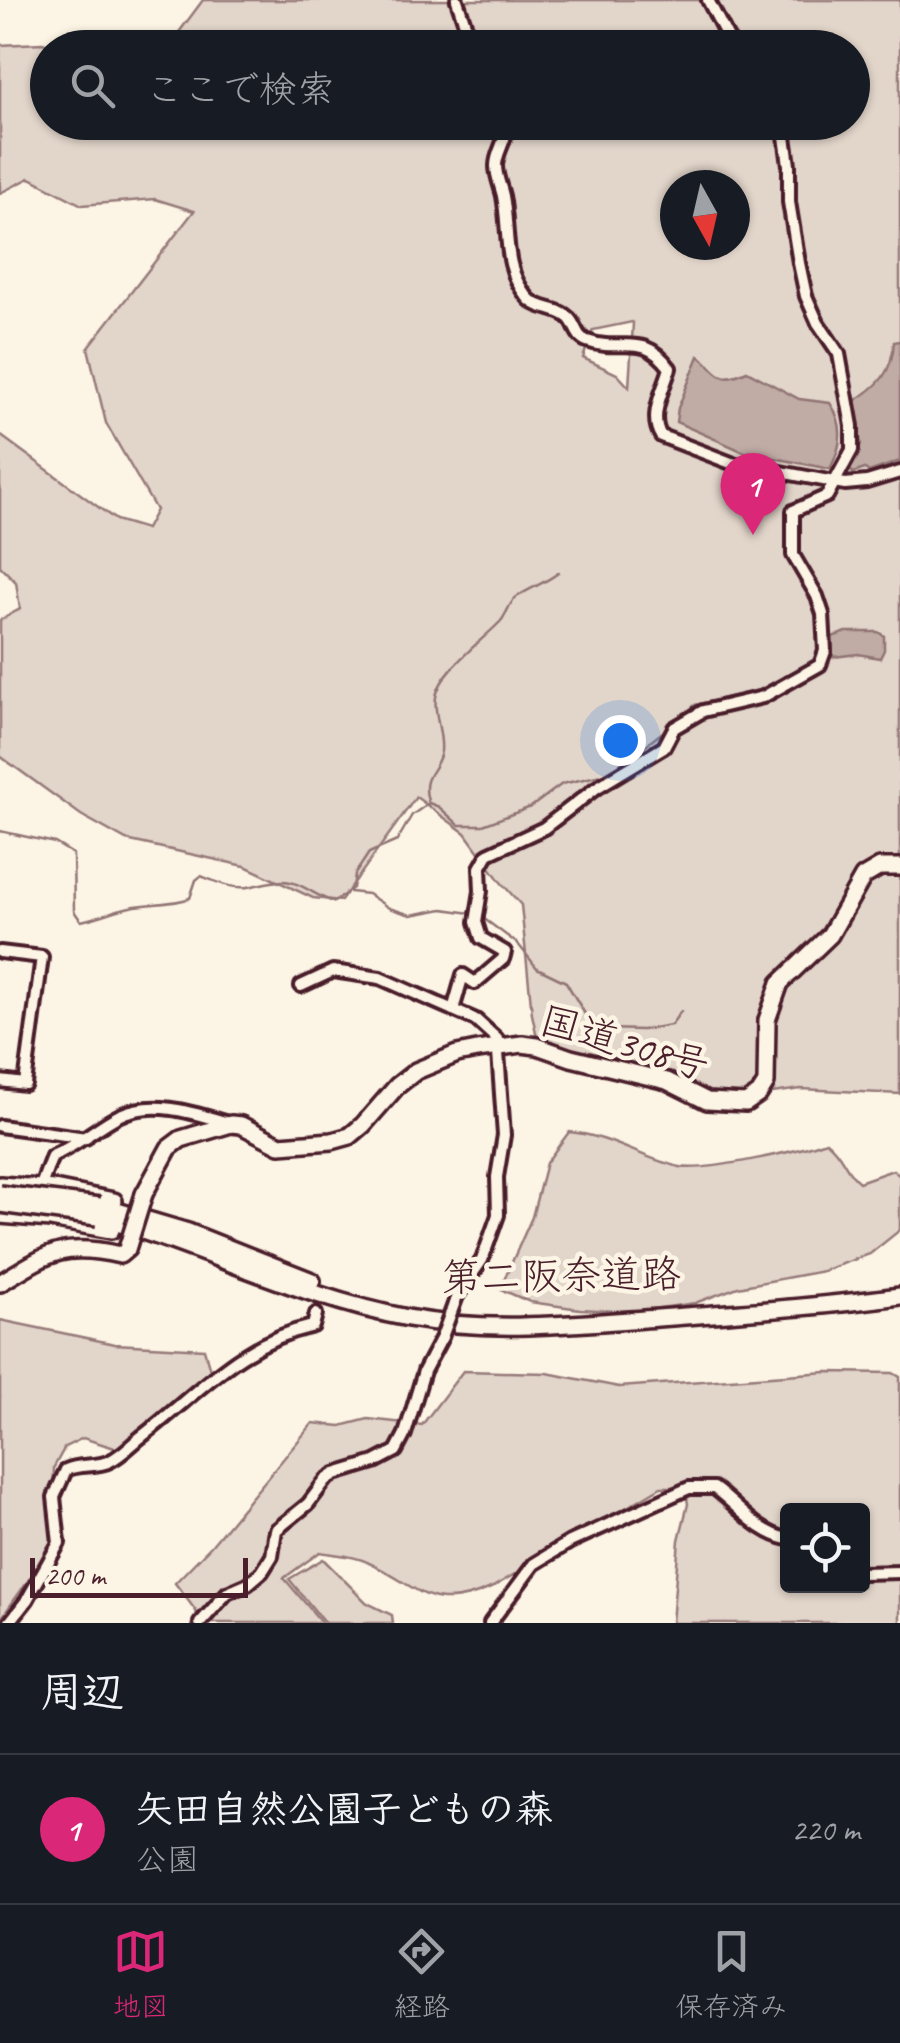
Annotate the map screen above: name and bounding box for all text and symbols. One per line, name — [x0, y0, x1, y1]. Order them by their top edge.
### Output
search box — [30, 30, 870, 140]
icon: search — [65, 58, 120, 113]
text: ここで検索 — [145, 66, 335, 113]
north arrow — [660, 170, 750, 260]
pin: 1 — [720, 452, 786, 535]
your location — [595, 715, 646, 766]
street label: 国道308号 — [534, 995, 715, 1091]
street label: 第二阪奈道路 — [441, 1249, 681, 1303]
map controls — [780, 1503, 870, 1593]
button: locate — [780, 1503, 870, 1593]
scale bar — [30, 1553, 248, 1598]
text: 200 m — [45, 1558, 105, 1593]
text: 周辺 — [40, 1666, 124, 1719]
text: 矢田自然公園子どもの森 — [135, 1786, 553, 1833]
text: 1 — [65, 1809, 80, 1850]
text: 220 m — [791, 1809, 860, 1850]
text: 公園 — [135, 1839, 199, 1880]
tab: 地図 — [113, 1924, 169, 2024]
tab: 経路 — [394, 1924, 450, 2024]
tab: 保存済み — [675, 1924, 787, 2024]

